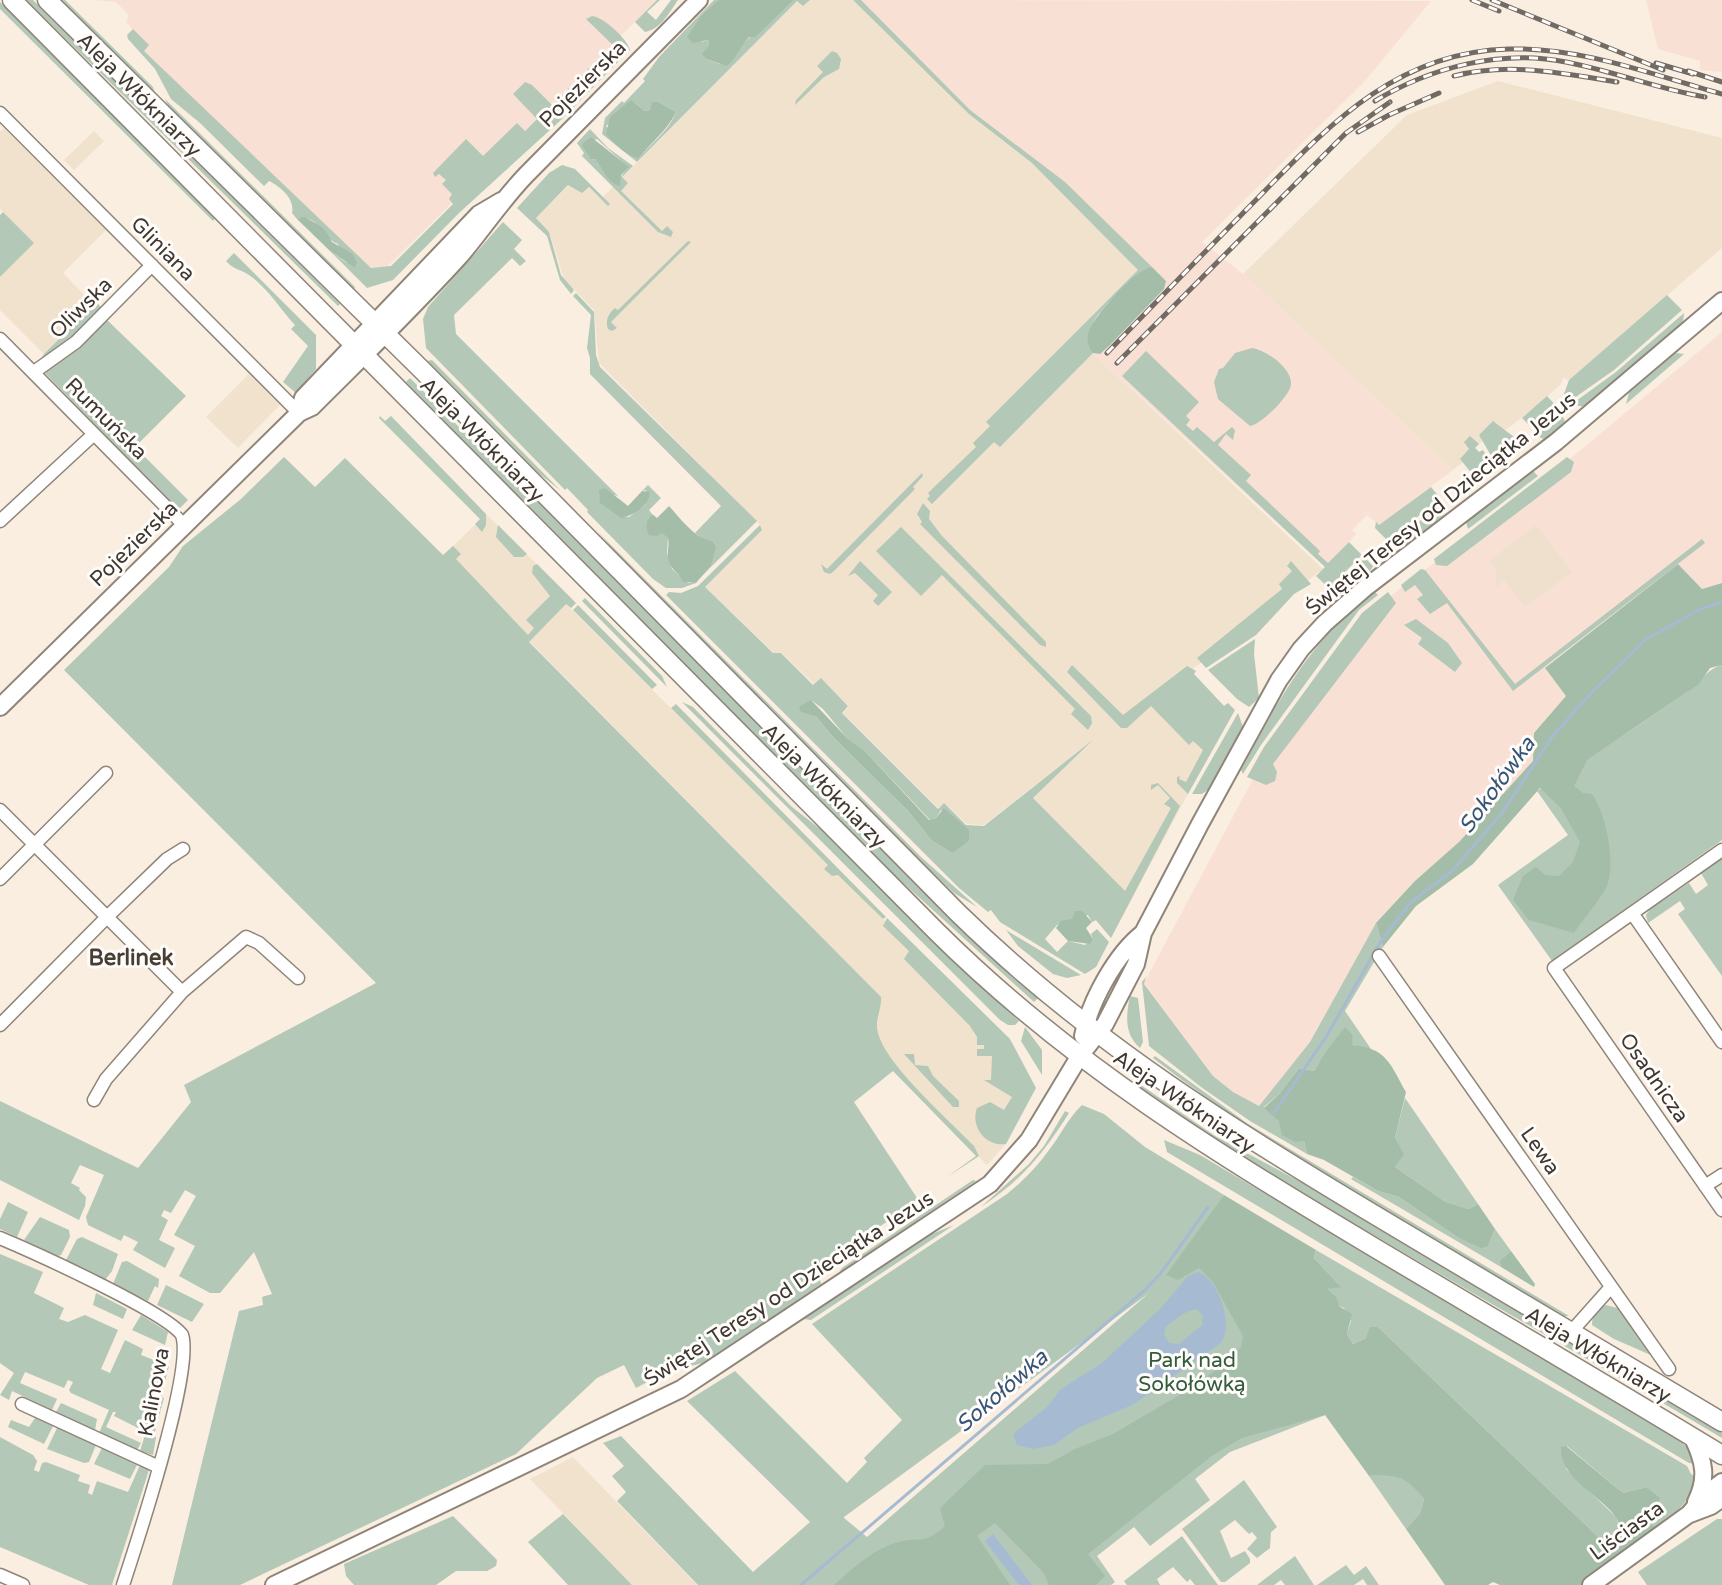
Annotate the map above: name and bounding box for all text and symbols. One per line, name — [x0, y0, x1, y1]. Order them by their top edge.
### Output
street label: Aleja Włókniarzy — [72, 28, 206, 162]
street label: Pojezierska — [534, 35, 632, 133]
street label: Gliniana — [126, 212, 200, 286]
street label: Oliwska — [45, 272, 117, 344]
street label: Rumuńska — [60, 373, 152, 465]
street label: Aleja Włókniarzy — [415, 373, 549, 507]
street label: Świętej Teresy od Dzieciątka Jezus — [1301, 387, 1581, 621]
street label: Pojezierska — [85, 496, 183, 592]
street label: Aleja Włókniarzy — [757, 719, 891, 853]
water label: Sokołówka — [1453, 731, 1541, 838]
district label: Berlinek — [89, 945, 173, 971]
street label: Osadnicza — [1614, 1028, 1694, 1128]
street label: Aleja Włókniarzy — [1108, 1045, 1260, 1159]
street label: Lewa — [1515, 1122, 1565, 1180]
street label: Świętej Teresy od Dzieciątka Jezus — [639, 1186, 939, 1392]
street label: Aleja Włókniarzy — [1521, 1302, 1675, 1408]
water label: Sokołówka — [951, 1344, 1053, 1438]
street label: Kalinowa — [133, 1345, 175, 1439]
park label: Park nad Sokołówką — [1138, 1348, 1246, 1397]
street label: Liściasta — [1585, 1496, 1669, 1566]

